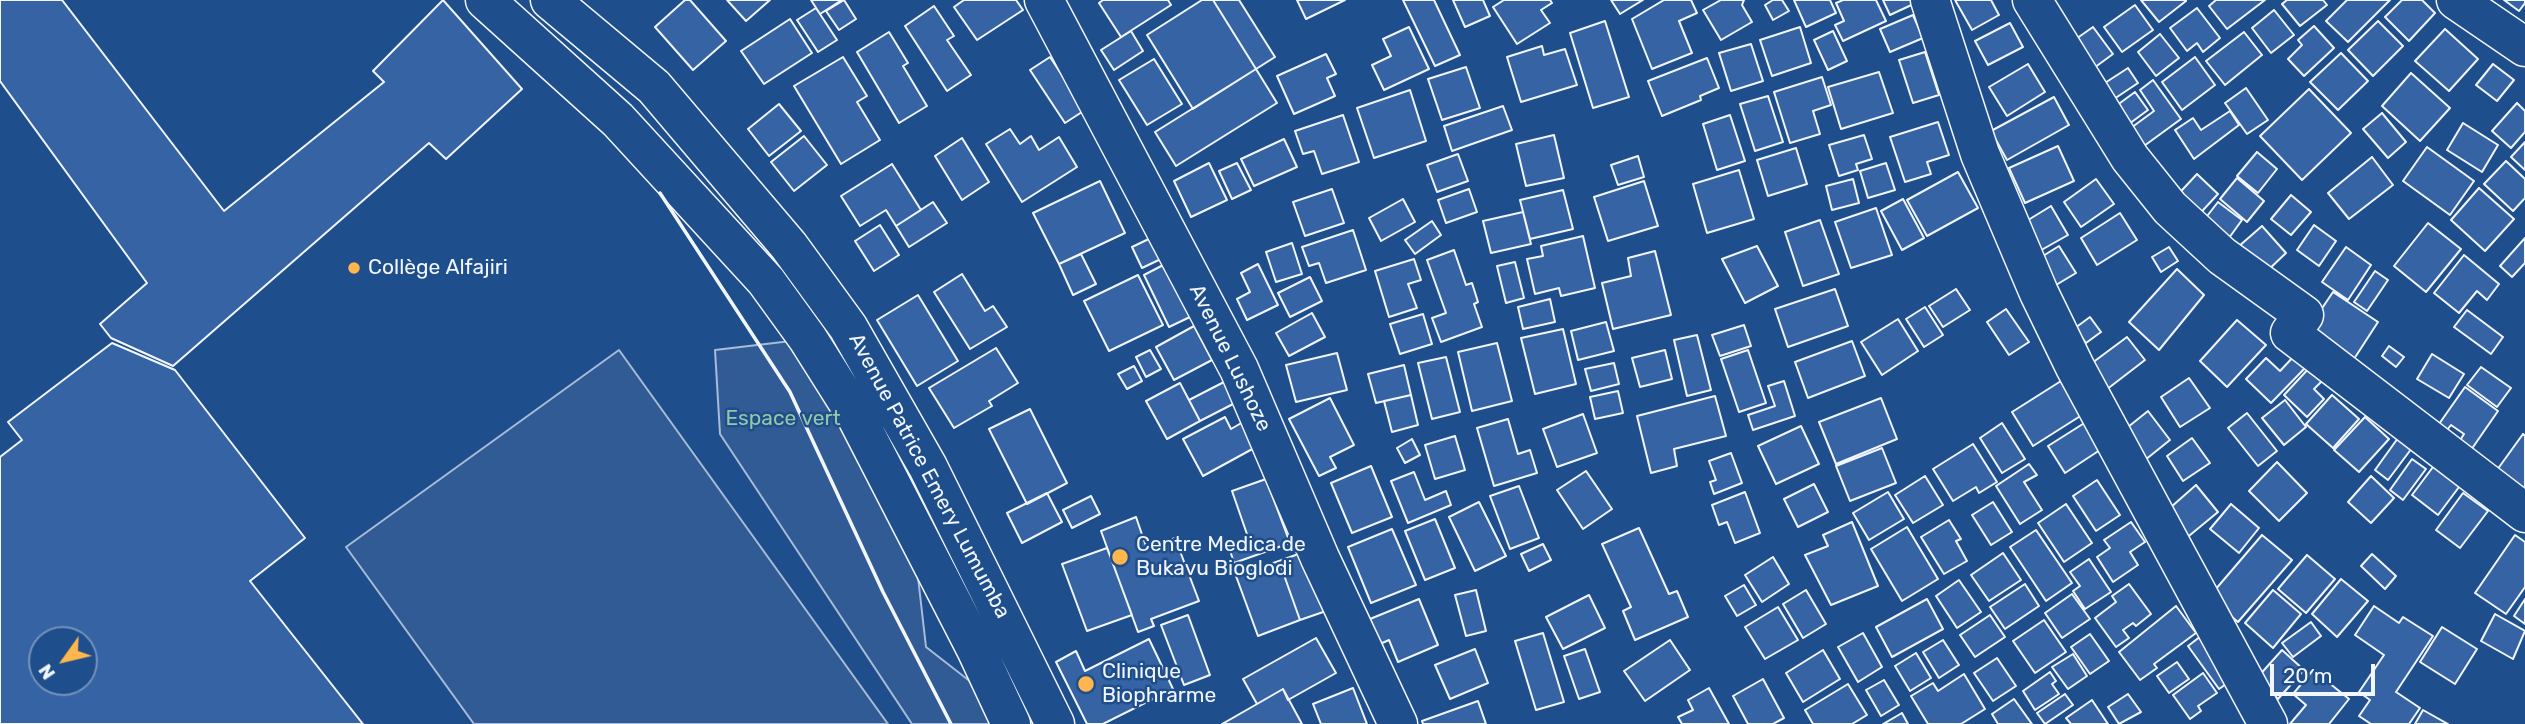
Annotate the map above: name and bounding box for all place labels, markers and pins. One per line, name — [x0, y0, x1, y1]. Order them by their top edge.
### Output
place label: Collège Alfajiri — [368, 255, 508, 281]
marker: Collège Alfajiri — [346, 260, 362, 276]
place label: Centre Medica de Bukavu Bioglodi — [1136, 532, 1306, 582]
marker: Centre Medica de Bukavu Bioglodi — [1110, 547, 1130, 567]
place label: Clinique Biophrarme — [1102, 659, 1216, 709]
marker: Clinique Biophrarme — [1076, 674, 1096, 694]

